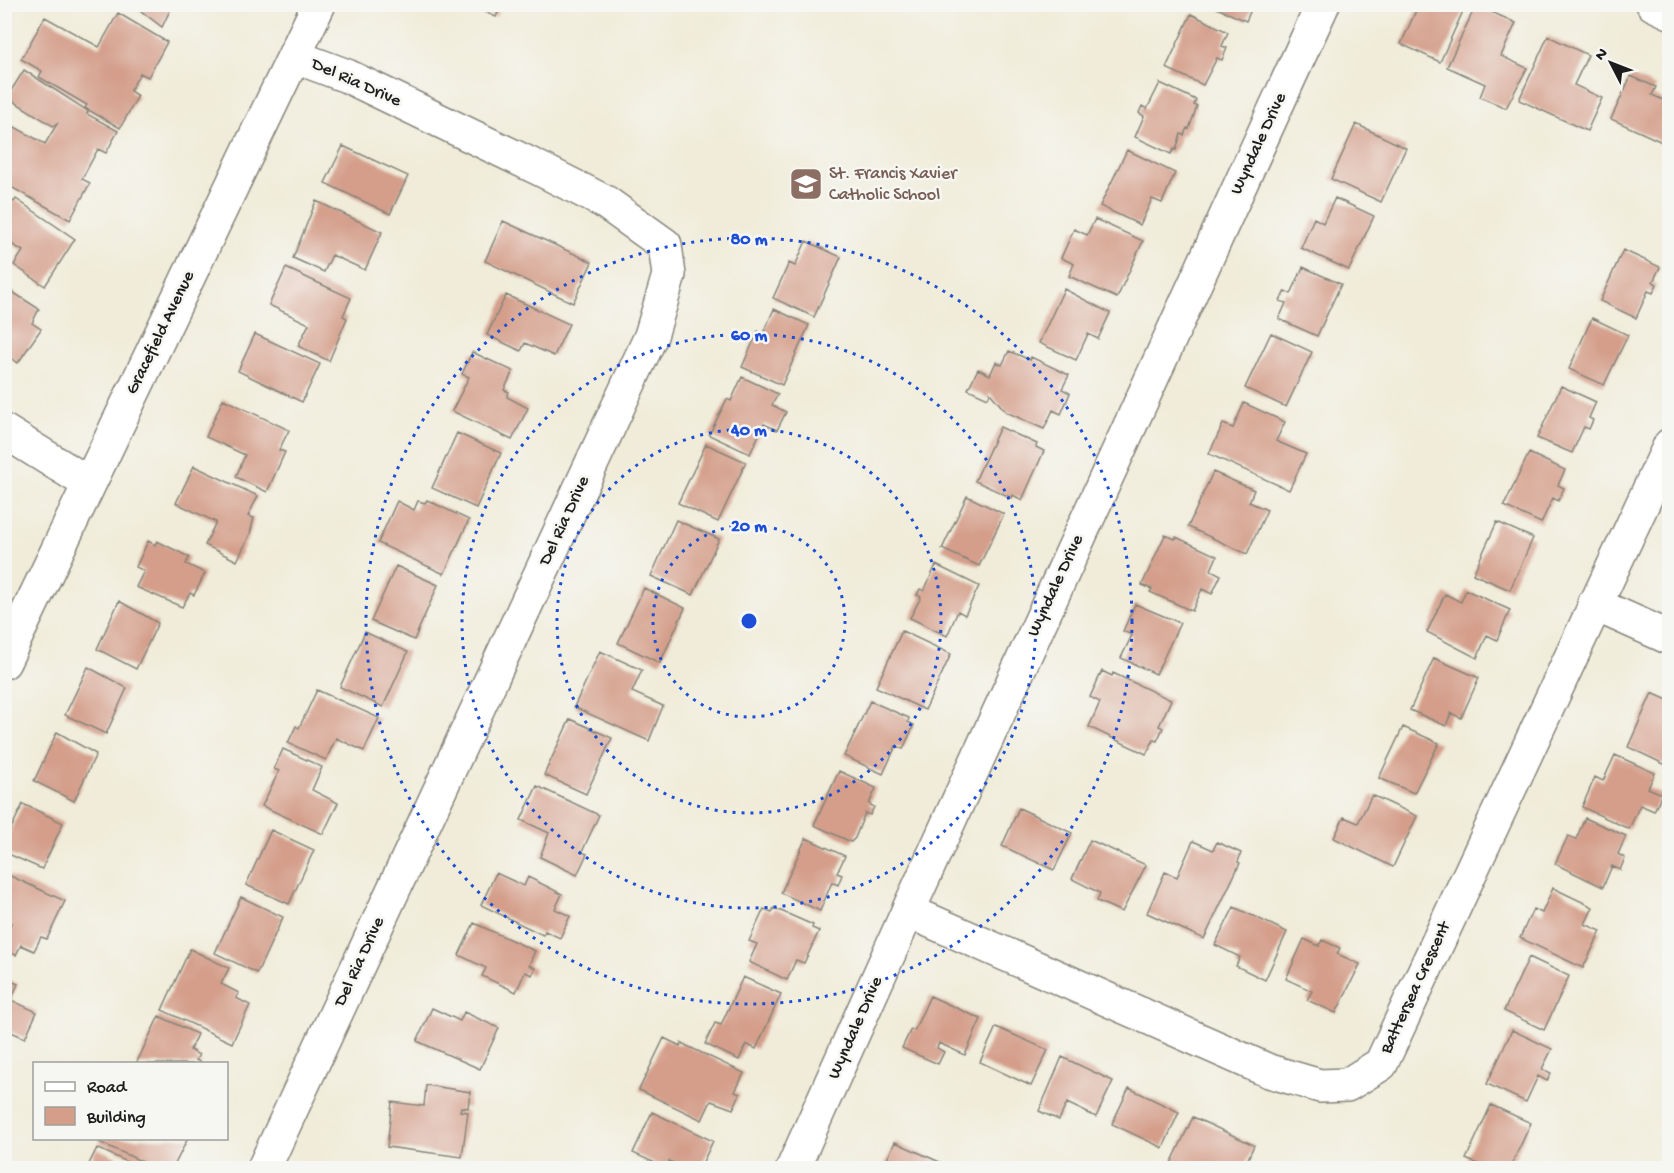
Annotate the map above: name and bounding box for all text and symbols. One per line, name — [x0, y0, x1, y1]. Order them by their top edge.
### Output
north arrow — [1581, 33, 1641, 93]
text: N — [1592, 45, 1613, 66]
street label: Del Ria Drive — [307, 53, 405, 112]
street label: Wyndale Drive — [1226, 89, 1292, 198]
place label: St. Francis Xavier Catholic School — [829, 164, 958, 206]
school or university icon: St. Francis Xavier Catholic School — [788, 166, 824, 202]
text: 80 m — [730, 230, 768, 251]
street label: Gracefield Avenue — [122, 267, 200, 398]
text: 60 m — [731, 326, 767, 347]
text: 40 m — [730, 421, 767, 442]
street label: Del Ria Drive — [535, 472, 595, 570]
text: 20 m — [731, 517, 767, 538]
street label: Wyndale Drive — [1023, 531, 1089, 640]
centre of rings — [739, 611, 759, 631]
street label: Del Ria Drive — [330, 913, 390, 1011]
street label: Battersea Crescent — [1376, 917, 1456, 1058]
street label: Wyndale Drive — [824, 973, 888, 1083]
legend — [33, 1062, 228, 1140]
text: Road — [87, 1078, 128, 1099]
text: Building — [86, 1108, 146, 1129]

